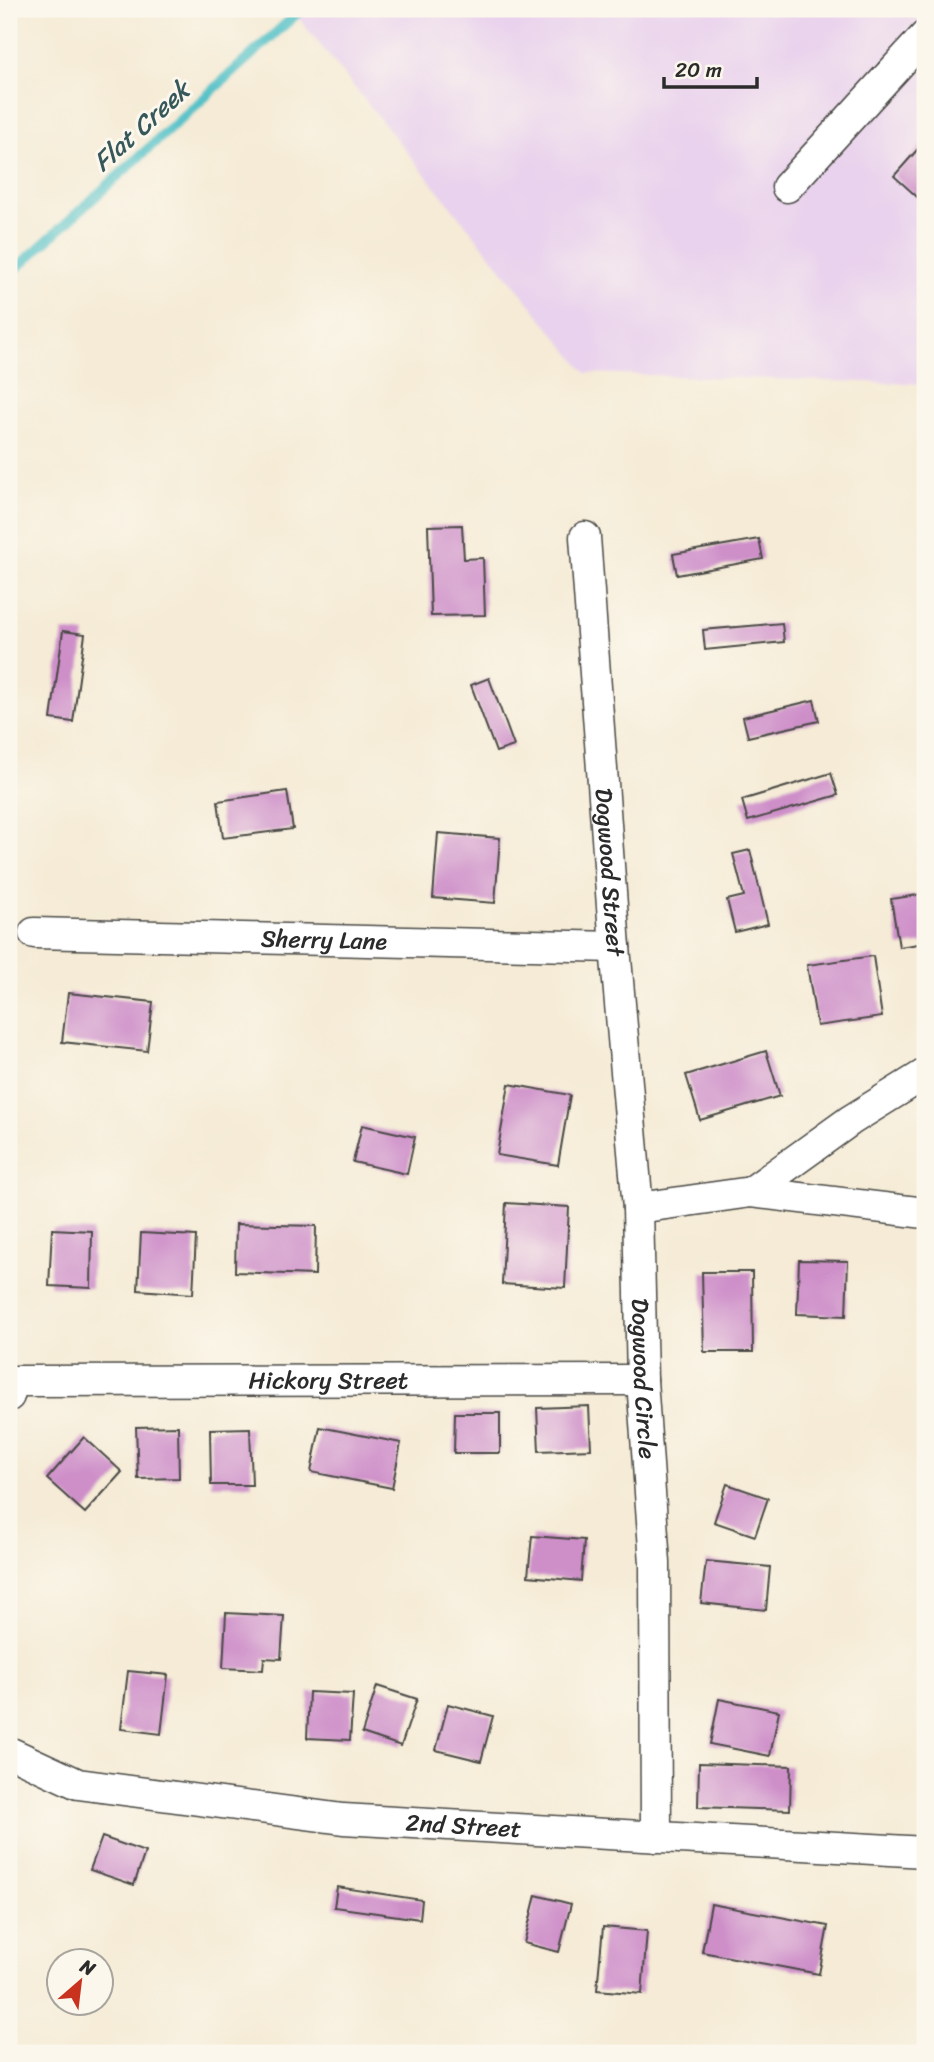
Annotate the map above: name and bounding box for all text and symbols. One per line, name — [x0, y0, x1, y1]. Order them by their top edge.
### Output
scale bar — [664, 46, 757, 90]
text: 20 m — [675, 51, 722, 89]
water label: Flat Creek — [81, 67, 203, 183]
street label: Dogwood Street — [582, 787, 637, 959]
street label: Sherry Lane — [260, 917, 388, 963]
street label: Dogwood Circle — [619, 1298, 669, 1461]
street label: Hickory Street — [249, 1359, 408, 1402]
street label: 2nd Street — [405, 1802, 522, 1850]
north arrow — [46, 1946, 116, 2016]
text: N — [73, 1949, 102, 1985]

